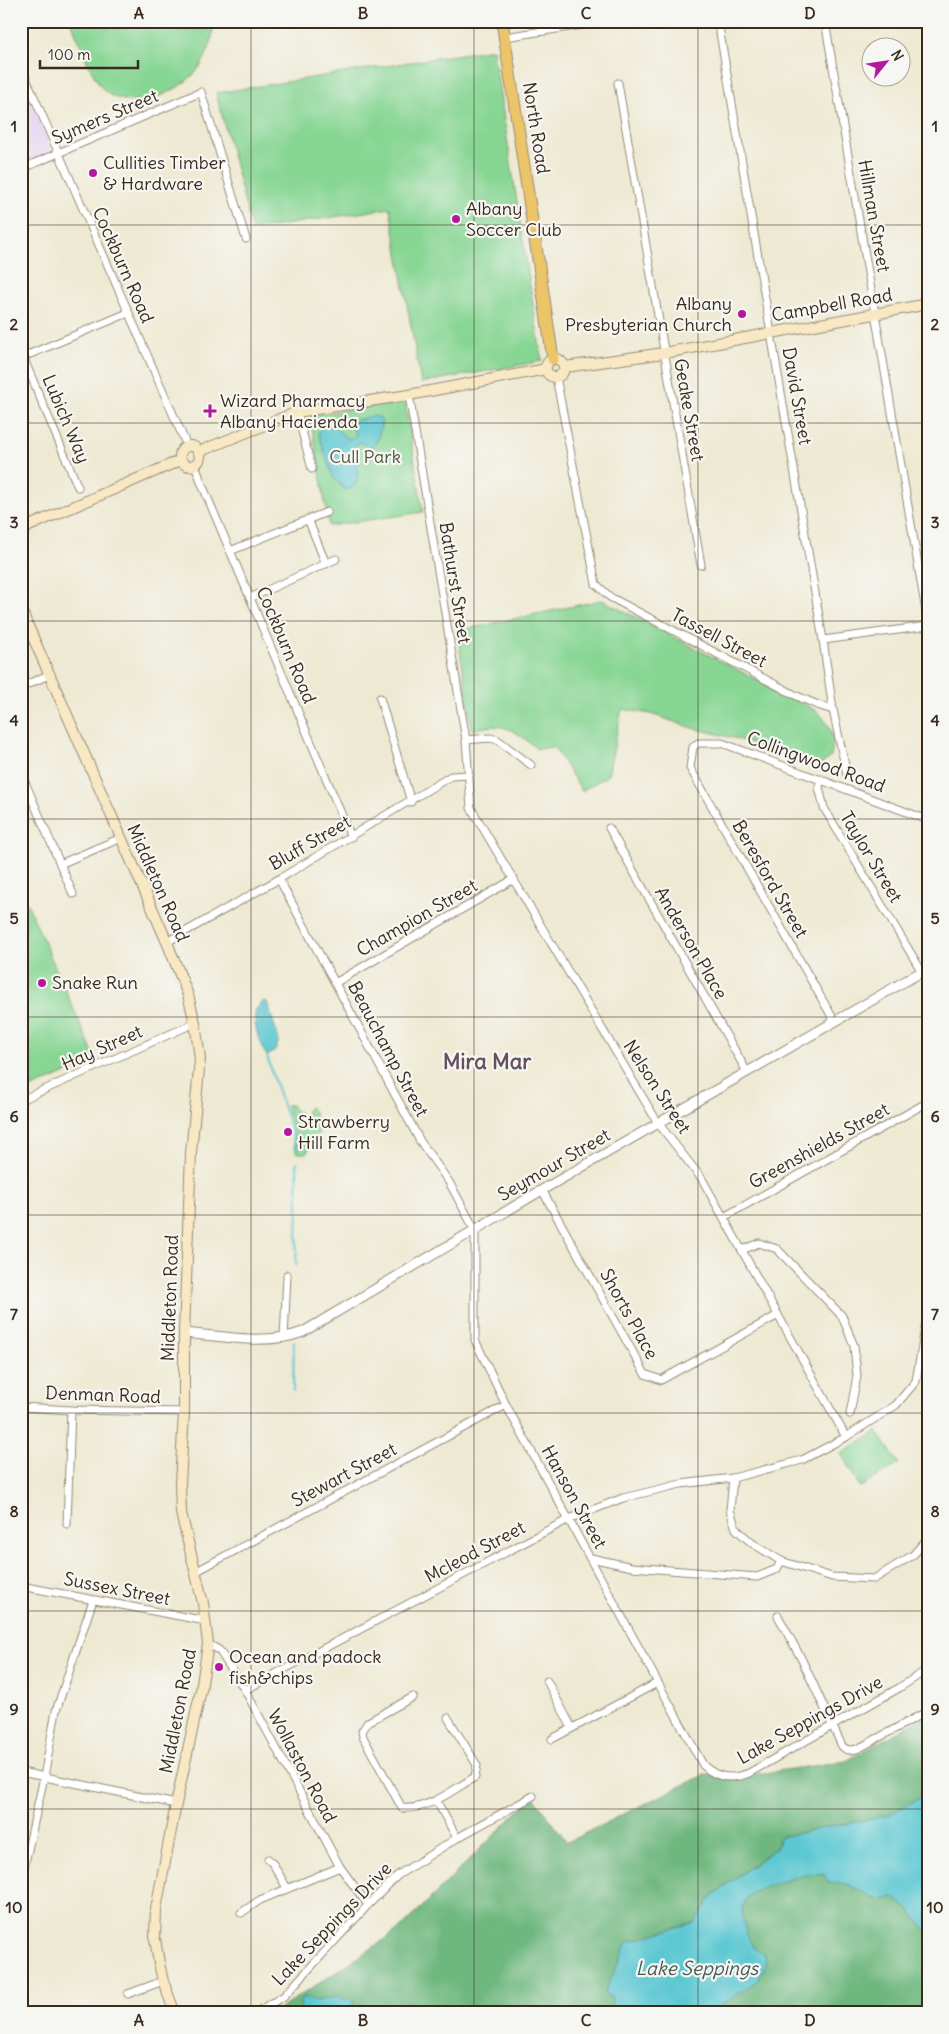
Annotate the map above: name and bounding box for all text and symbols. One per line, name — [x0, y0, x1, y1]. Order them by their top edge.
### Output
text: A — [134, 3, 144, 23]
text: B — [358, 3, 369, 23]
text: C — [581, 3, 592, 23]
text: D — [804, 3, 816, 23]
scale bar — [40, 38, 138, 70]
north arrow — [862, 38, 912, 88]
text: 100 m — [48, 45, 90, 64]
text: N — [887, 47, 907, 64]
street label: North Road — [518, 80, 555, 176]
street label: Symers Street — [48, 84, 162, 149]
text: 1 — [11, 116, 17, 136]
text: 1 — [932, 116, 938, 136]
place label: Cullities Timber & Hardware — [103, 151, 226, 195]
street label: Hillman Street — [853, 158, 896, 274]
marker: Cullities Timber & Hardware — [87, 167, 99, 179]
place label: Albany Soccer Club — [466, 197, 562, 241]
street label: Cockburn Road — [88, 203, 160, 327]
marker: Albany Soccer Club — [450, 213, 462, 225]
street label: Campbell Road — [770, 282, 894, 326]
place label: Albany Presbyterian Church — [565, 292, 732, 336]
marker: Albany Presbyterian Church — [736, 308, 748, 320]
text: 2 — [10, 314, 19, 334]
text: 2 — [931, 314, 940, 334]
street label: David Street — [778, 345, 817, 447]
street label: Geake Street — [669, 357, 710, 463]
street label: Lubich Way — [37, 371, 95, 467]
place label: Wizard Pharmacy Albany Hacienda — [220, 389, 365, 433]
marker: Wizard Pharmacy Albany Hacienda — [204, 405, 216, 417]
park label: Cull Park — [329, 445, 401, 468]
text: 3 — [9, 512, 19, 532]
text: 3 — [930, 512, 940, 532]
street label: Bathurst Street — [435, 520, 476, 645]
street label: Cockburn Road — [251, 583, 322, 707]
street label: Tassell Street — [667, 603, 771, 672]
text: 4 — [9, 710, 19, 730]
text: 4 — [930, 710, 940, 730]
street label: Collingwood Road — [744, 726, 889, 797]
street label: Taylor Street — [835, 807, 908, 907]
street label: Bluff Street — [265, 810, 355, 875]
street label: Beresford Street — [727, 816, 813, 942]
street label: Middleton Road — [122, 820, 195, 946]
street label: Champion Street — [352, 874, 481, 961]
street label: Anderson Place — [650, 882, 733, 1003]
text: 5 — [9, 908, 19, 928]
text: 5 — [930, 908, 940, 928]
place label: Snake Run — [52, 971, 138, 994]
marker: Snake Run — [36, 977, 48, 989]
street label: Beauchamp Street — [343, 977, 434, 1121]
street label: Hay Street — [58, 1020, 146, 1075]
street label: Nelson Street — [619, 1036, 696, 1138]
district label: Mira Mar — [443, 1047, 532, 1075]
street label: Greenshields Street — [744, 1097, 893, 1194]
text: 6 — [9, 1106, 19, 1126]
text: 6 — [930, 1106, 940, 1126]
place label: Strawberry Hill Farm — [298, 1110, 390, 1154]
street label: Seymour Street — [493, 1123, 614, 1206]
marker: Strawberry Hill Farm — [282, 1126, 294, 1138]
street label: Middleton Road — [156, 1234, 183, 1362]
street label: Shorts Place — [595, 1264, 664, 1363]
text: 7 — [10, 1304, 18, 1324]
text: 7 — [931, 1304, 939, 1324]
street label: Denman Road — [45, 1381, 162, 1408]
street label: Stewart Street — [287, 1437, 400, 1512]
street label: Hanson Street — [537, 1441, 612, 1552]
text: 8 — [9, 1501, 19, 1521]
text: 8 — [930, 1501, 940, 1521]
street label: Mcleod Street — [421, 1515, 529, 1588]
street label: Sussex Street — [62, 1567, 172, 1610]
place label: Ocean and padock fish&chips — [229, 1645, 382, 1689]
street label: Middleton Road — [154, 1646, 201, 1775]
marker: Ocean and padock fish&chips — [213, 1661, 225, 1673]
street label: Lake Seppings Drive — [733, 1670, 887, 1769]
text: 9 — [9, 1699, 19, 1719]
text: 9 — [930, 1699, 940, 1719]
street label: Wollaston Road — [263, 1705, 342, 1827]
street label: Lake Seppings Drive — [267, 1857, 396, 1990]
text: 10 — [6, 1897, 22, 1917]
text: 10 — [927, 1897, 943, 1917]
water label: Lake Seppings — [636, 1956, 760, 1980]
text: A — [134, 2010, 144, 2030]
text: B — [358, 2010, 369, 2030]
text: C — [581, 2010, 592, 2030]
text: D — [804, 2010, 816, 2030]

